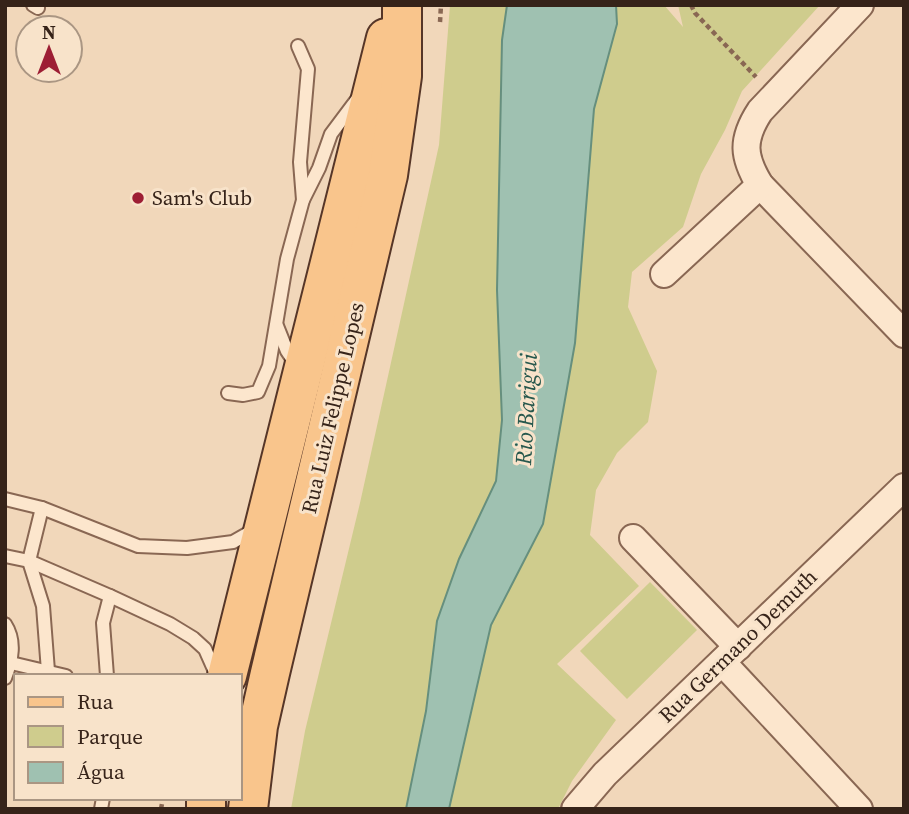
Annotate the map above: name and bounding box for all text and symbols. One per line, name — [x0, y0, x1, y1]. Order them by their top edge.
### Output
north arrow — [14, 14, 84, 84]
text: N — [42, 19, 56, 45]
place label: Sam's Club — [152, 183, 252, 212]
marker: Sam's Club — [130, 190, 146, 206]
street label: Rua Luiz Felippe Lopes — [294, 299, 371, 516]
water label: Rio Barigui — [507, 352, 545, 467]
street label: Rua Germano Demuth — [652, 562, 823, 729]
legend — [14, 674, 242, 800]
text: Rua — [77, 687, 114, 716]
text: Parque — [77, 722, 143, 751]
text: Água — [77, 757, 125, 786]

